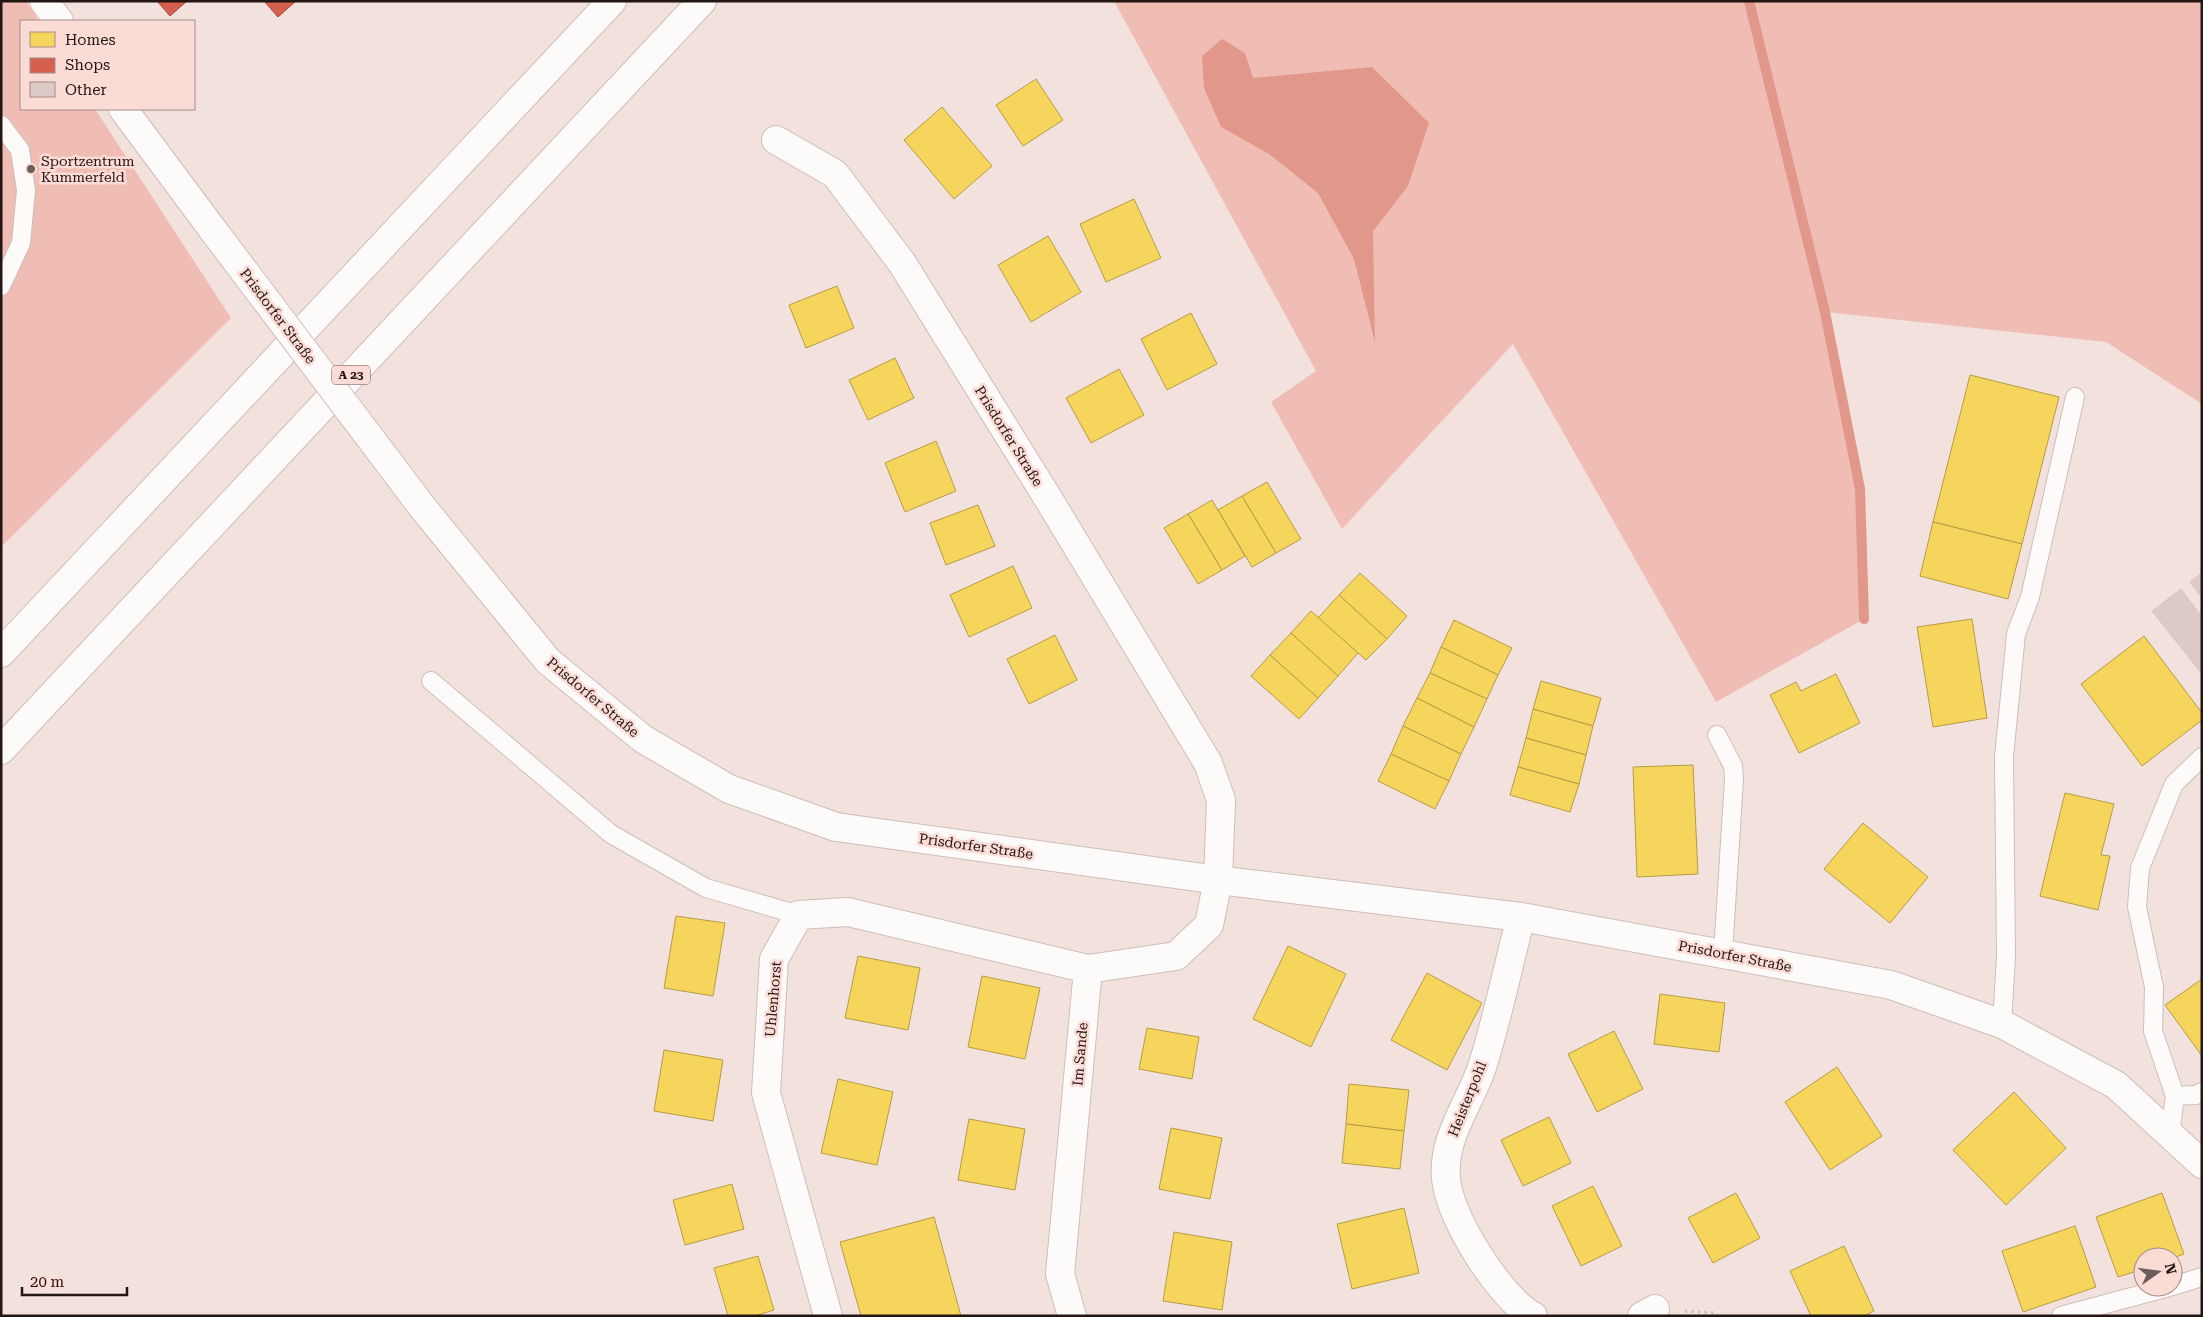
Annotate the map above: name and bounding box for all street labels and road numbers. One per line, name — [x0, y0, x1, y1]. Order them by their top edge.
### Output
street label: Prisdorfer Straße — [237, 265, 319, 367]
road number: A 23 — [332, 366, 370, 384]
street label: Prisdorfer Straße — [972, 383, 1046, 489]
street label: Prisdorfer Straße — [544, 654, 642, 740]
street label: Prisdorfer Straße — [918, 830, 1034, 862]
street label: Prisdorfer Straße — [1677, 937, 1793, 975]
street label: Uhlenhorst — [762, 960, 784, 1038]
street label: Im Sande — [1069, 1021, 1091, 1086]
street label: Heisterpohl — [1445, 1058, 1490, 1139]

